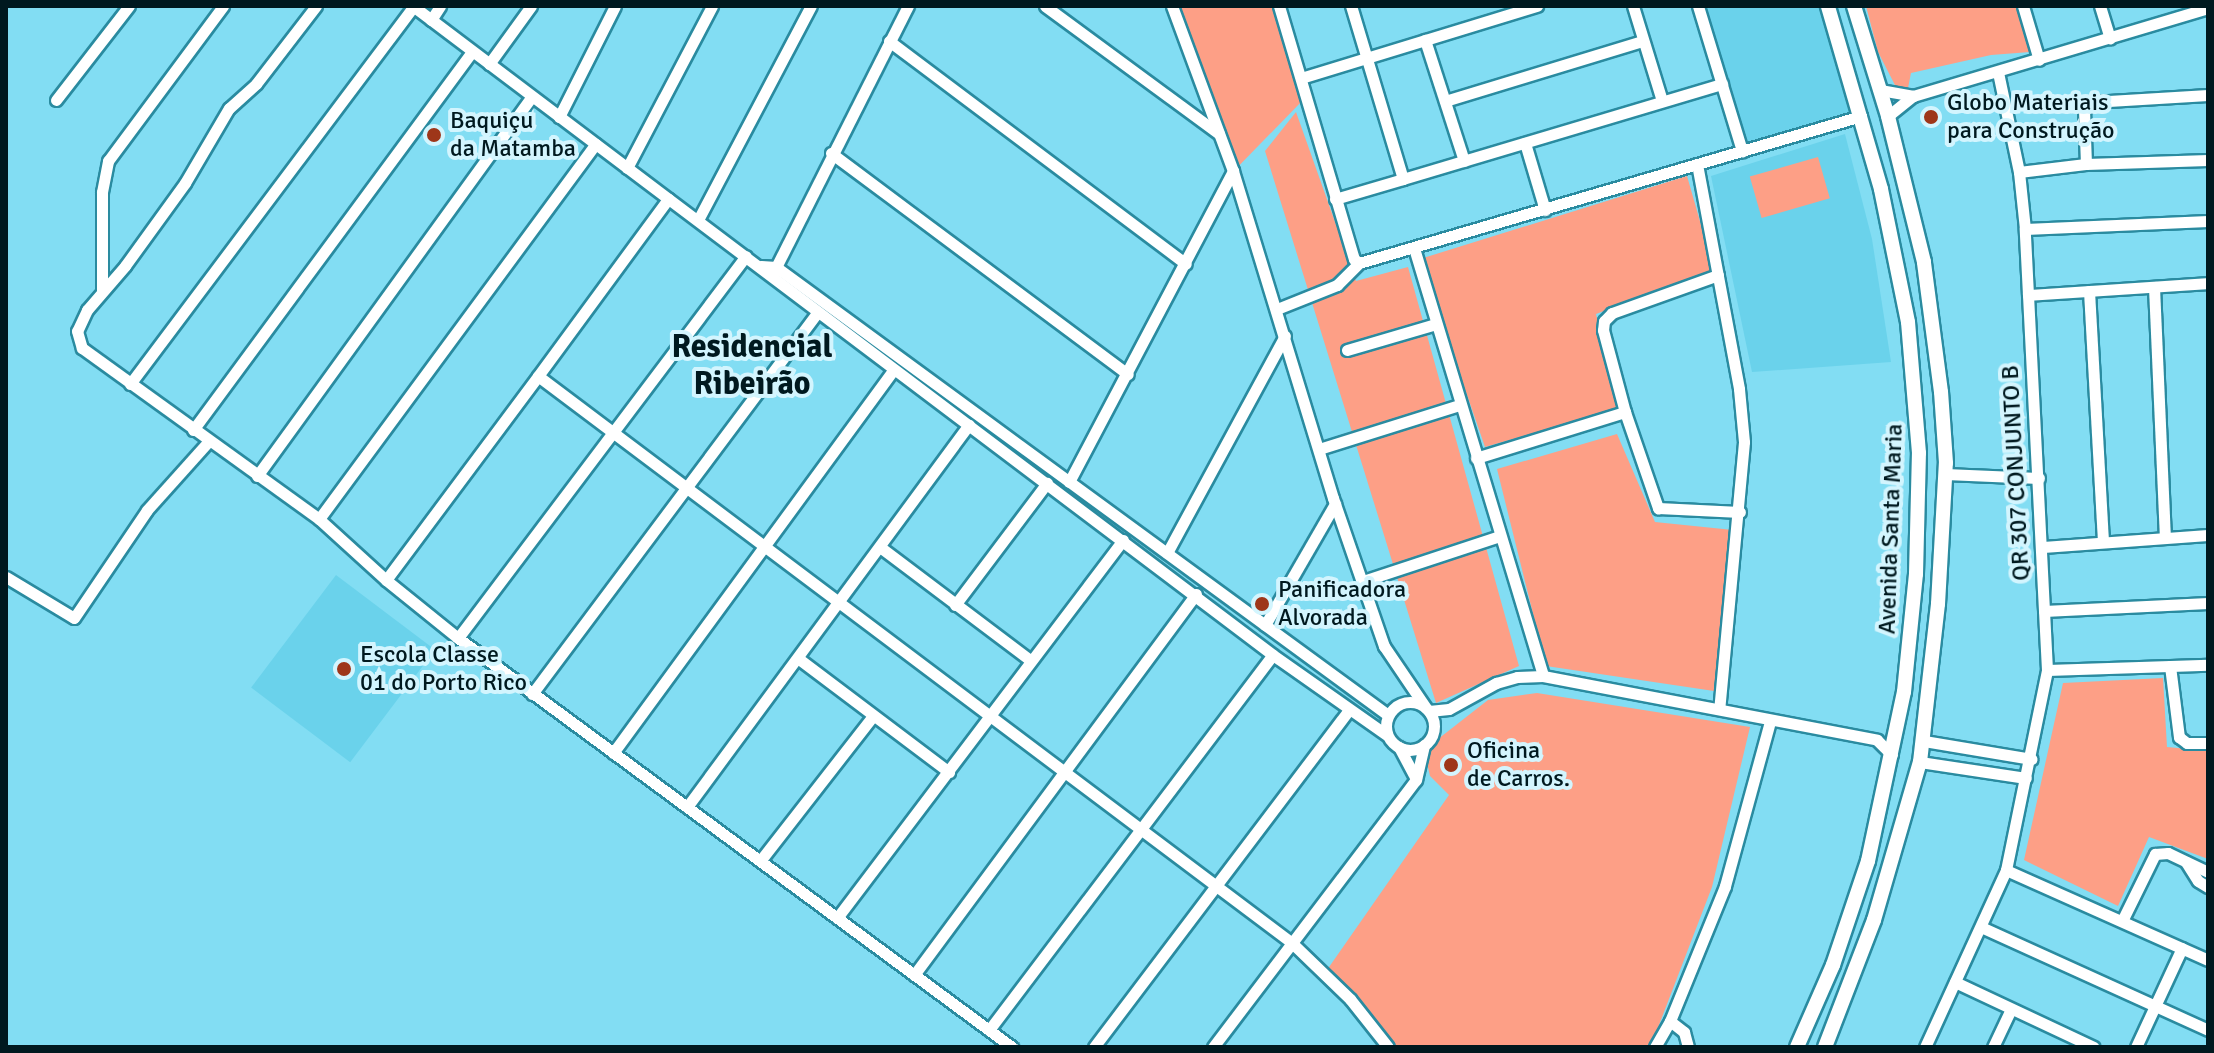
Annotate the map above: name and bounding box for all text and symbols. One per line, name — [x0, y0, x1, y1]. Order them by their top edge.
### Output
place label: Globo Materiais para Construção — [1947, 89, 2115, 145]
place label: Baquiçu da Matamba — [450, 107, 576, 163]
marker: Globo Materiais para Construção — [1922, 108, 1940, 126]
marker: Baquiçu da Matamba — [425, 126, 443, 144]
district label: Residencial Ribeirão — [671, 329, 833, 404]
street label: QR 307 CONJUNTO B — [1996, 365, 2036, 581]
street label: Avenida Santa Maria — [1873, 423, 1909, 635]
place label: Panificadora Alvorada — [1278, 576, 1406, 632]
marker: Panificadora Alvorada — [1253, 595, 1271, 613]
place label: Escola Classe 01 do Porto Rico — [360, 641, 527, 697]
marker: Escola Classe 01 do Porto Rico — [335, 660, 353, 678]
place label: Oficina de Carros. — [1467, 737, 1570, 793]
marker: Oficina de Carros. — [1442, 756, 1460, 774]

